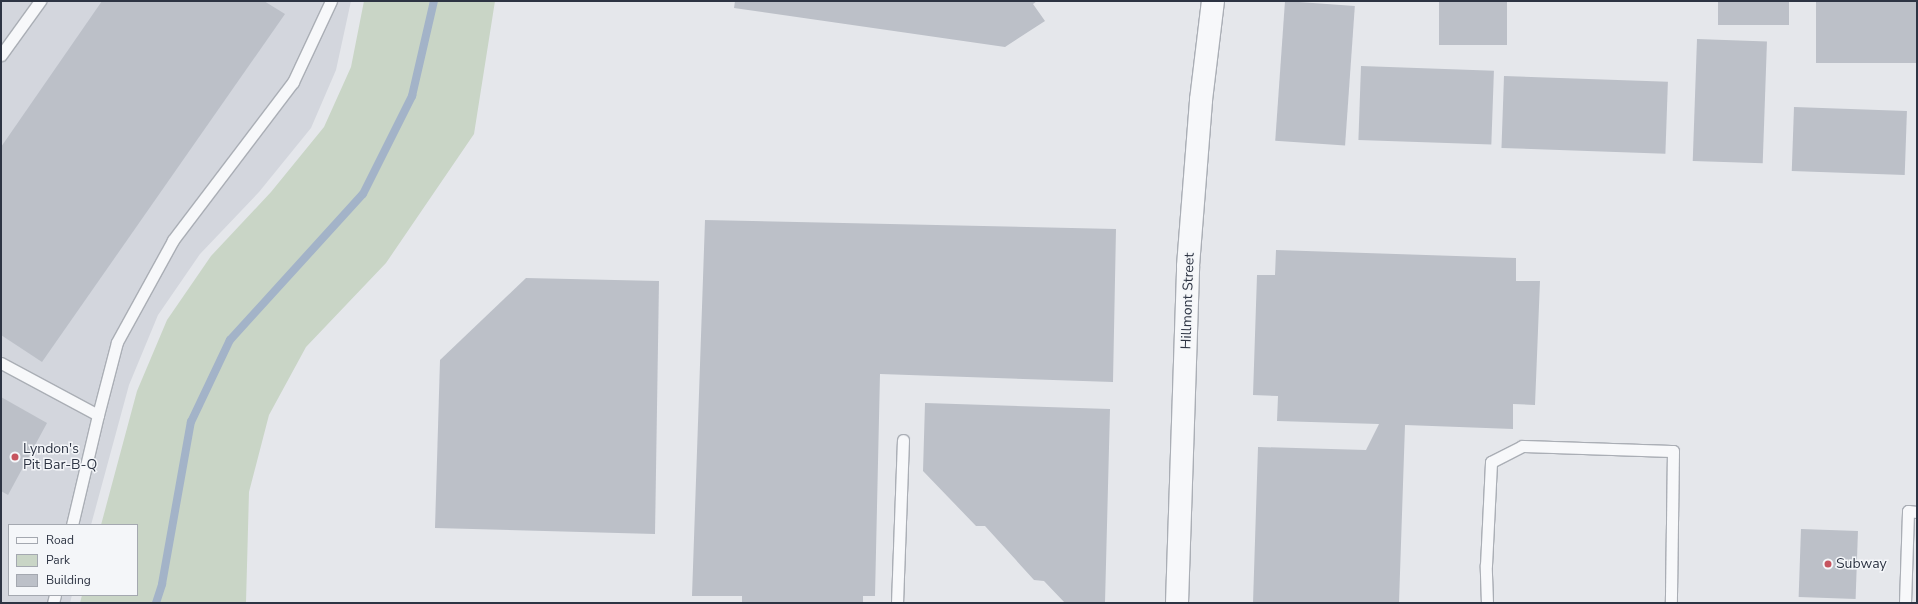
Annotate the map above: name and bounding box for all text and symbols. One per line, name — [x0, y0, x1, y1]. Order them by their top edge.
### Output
street label: Hillmont Street — [1178, 252, 1198, 350]
place label: Lyndon's Pit Bar-B-Q — [23, 441, 97, 474]
marker: Lyndon's Pit Bar-B-Q — [10, 452, 20, 462]
legend — [8, 524, 138, 596]
text: Road — [46, 532, 74, 548]
text: Park — [46, 552, 70, 568]
place label: Subway — [1836, 556, 1887, 572]
marker: Subway — [1823, 559, 1833, 569]
text: Building — [46, 572, 91, 588]

